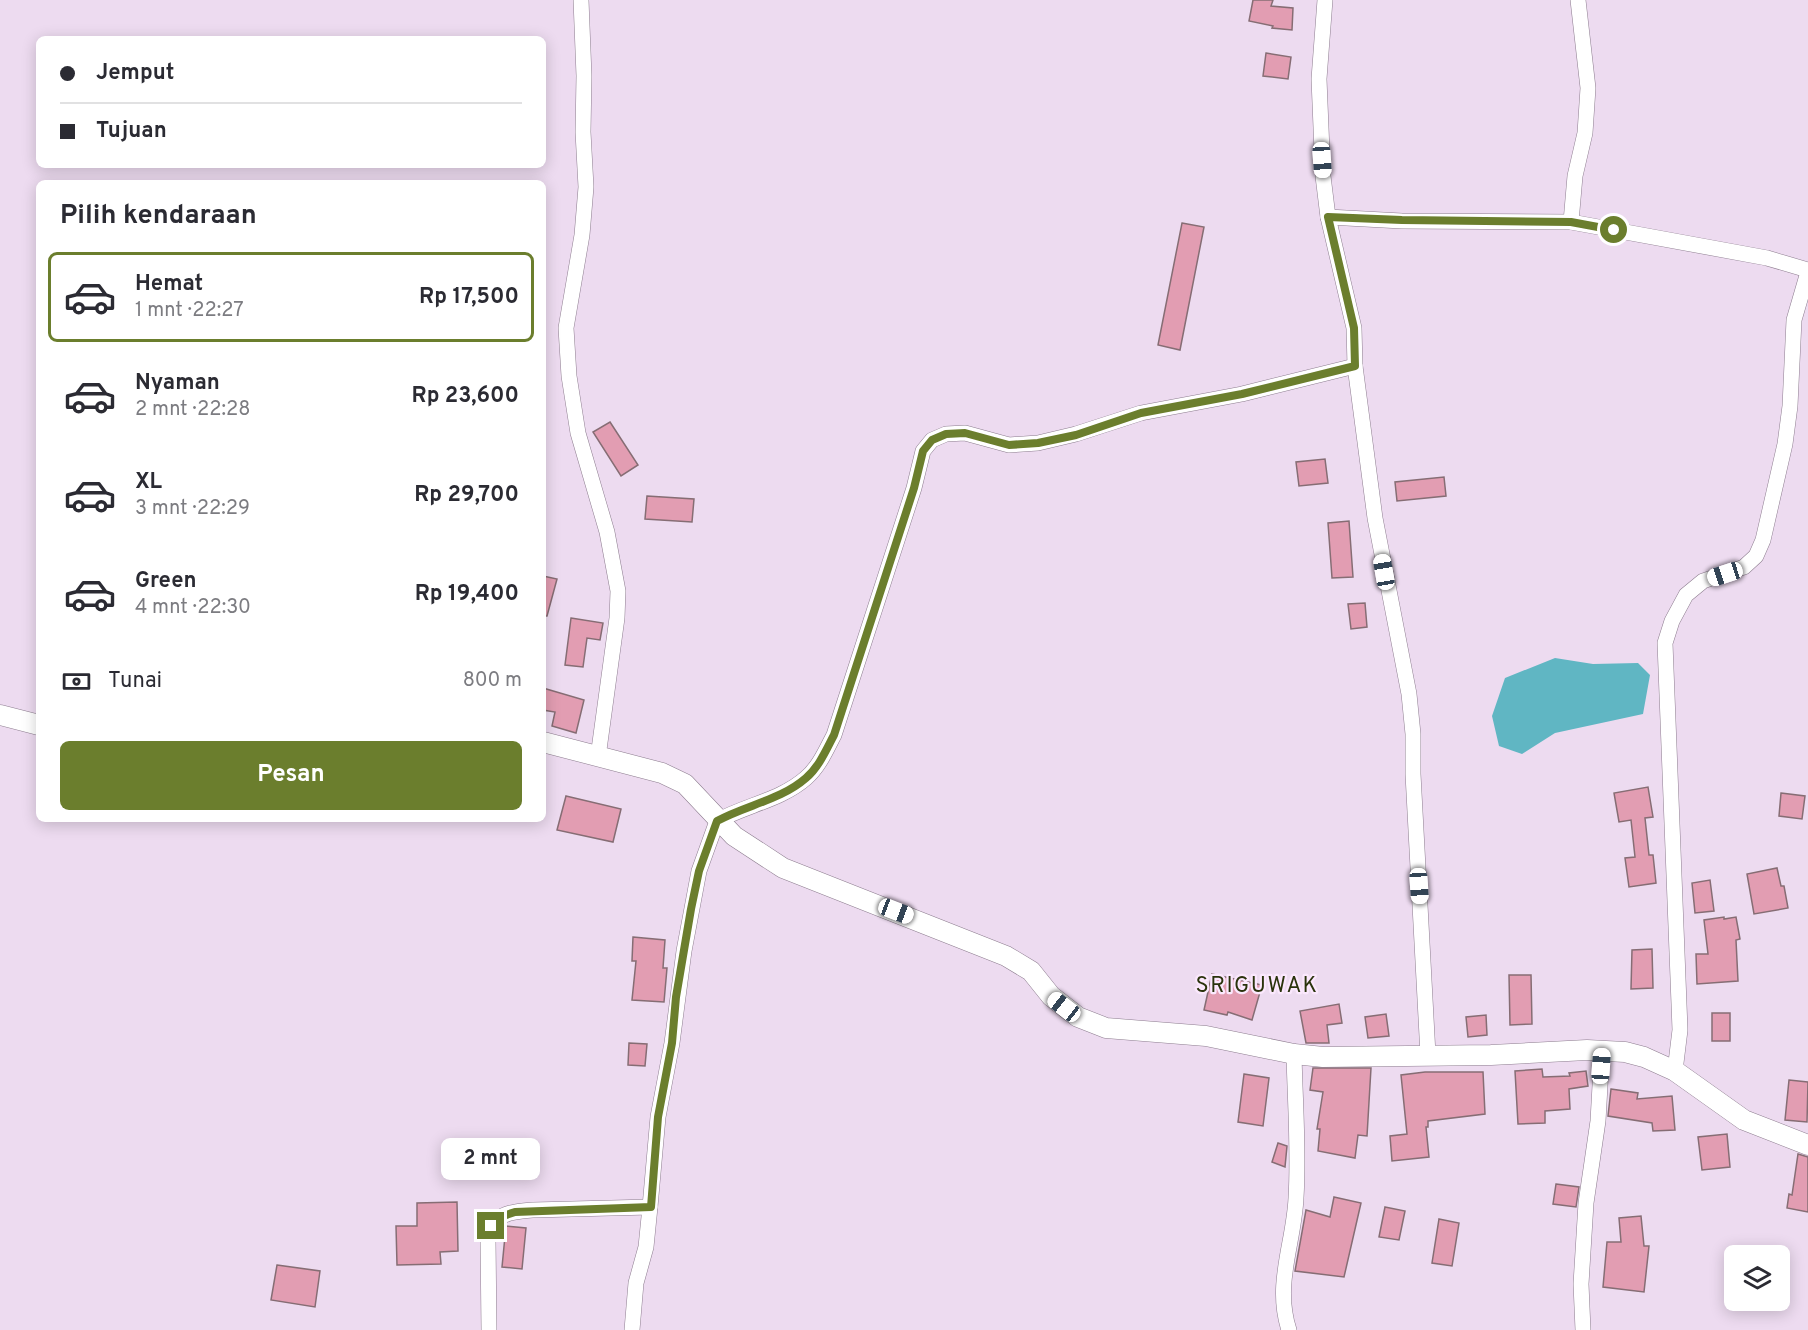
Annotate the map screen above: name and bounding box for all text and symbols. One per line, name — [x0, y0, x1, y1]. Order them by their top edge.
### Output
text: Jemput — [96, 60, 174, 87]
text: Tujuan — [96, 118, 167, 145]
car — [1312, 141, 1332, 179]
text: Pilih kendaraan — [60, 199, 257, 233]
route start — [1600, 216, 1627, 243]
icon: car — [63, 270, 117, 324]
text: Hemat — [135, 271, 203, 298]
text: Rp 17,500 — [419, 284, 519, 311]
text: 1 mnt · 22:27 — [135, 298, 244, 324]
icon: car — [63, 369, 117, 423]
text: Nyaman — [135, 370, 220, 397]
text: Rp 23,600 — [411, 383, 519, 410]
text: 2 mnt · 22:28 — [135, 397, 251, 423]
icon: car — [63, 468, 117, 522]
text: XL — [135, 469, 162, 496]
text: Rp 29,700 — [414, 482, 519, 509]
text: 3 mnt · 22:29 — [135, 496, 250, 522]
car — [1372, 553, 1396, 591]
car — [1705, 560, 1745, 588]
icon: car — [63, 567, 117, 621]
text: Green — [135, 568, 197, 595]
text: Rp 19,400 — [415, 581, 519, 608]
text: 4 mnt · 22:30 — [135, 595, 251, 621]
icon: cash — [60, 665, 93, 698]
text: Tunai — [108, 668, 162, 695]
text: 800 m — [463, 668, 522, 694]
button: Pesan — [60, 741, 522, 810]
car — [1409, 867, 1429, 905]
car — [876, 896, 916, 926]
district label: SRIGUWAK — [1196, 973, 1318, 1000]
car — [1044, 989, 1084, 1025]
car — [1591, 1047, 1611, 1085]
callout: 2 mnt — [442, 1139, 540, 1181]
text: 2 mnt — [463, 1146, 518, 1172]
route end — [477, 1212, 504, 1239]
map controls — [1724, 1245, 1790, 1311]
button: layers — [1724, 1245, 1790, 1311]

